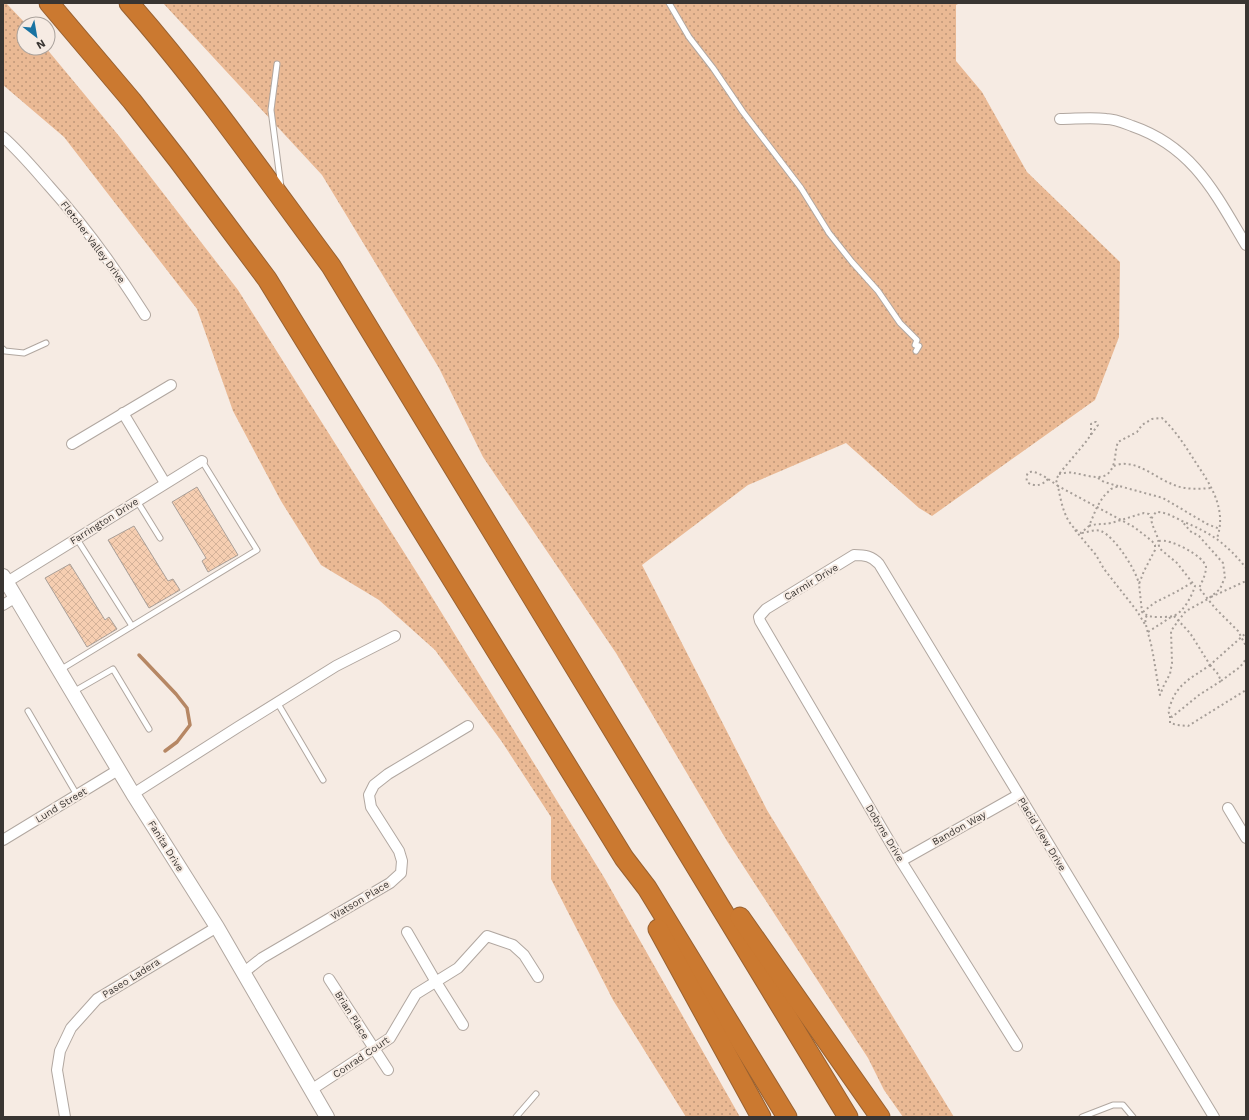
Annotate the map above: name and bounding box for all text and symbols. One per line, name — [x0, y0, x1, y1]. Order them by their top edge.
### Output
north arrow — [16, 16, 56, 56]
text: N — [34, 36, 48, 52]
street label: Fletcher Valley Drive — [59, 199, 128, 285]
street label: Farrington Drive — [68, 495, 140, 546]
street label: Carmir Drive — [782, 561, 840, 602]
street label: Lund Street — [33, 785, 89, 825]
street label: Placid View Drive — [1016, 795, 1068, 873]
street label: Dobyns Drive — [864, 803, 906, 864]
street label: Bandon Way — [930, 808, 989, 847]
street label: Fanita Drive — [146, 818, 186, 874]
street label: Watson Place — [329, 878, 391, 922]
street label: Paseo Ladera — [100, 956, 162, 1000]
street label: Brian Place — [333, 989, 371, 1041]
street label: Conrad Court — [331, 1034, 392, 1080]

